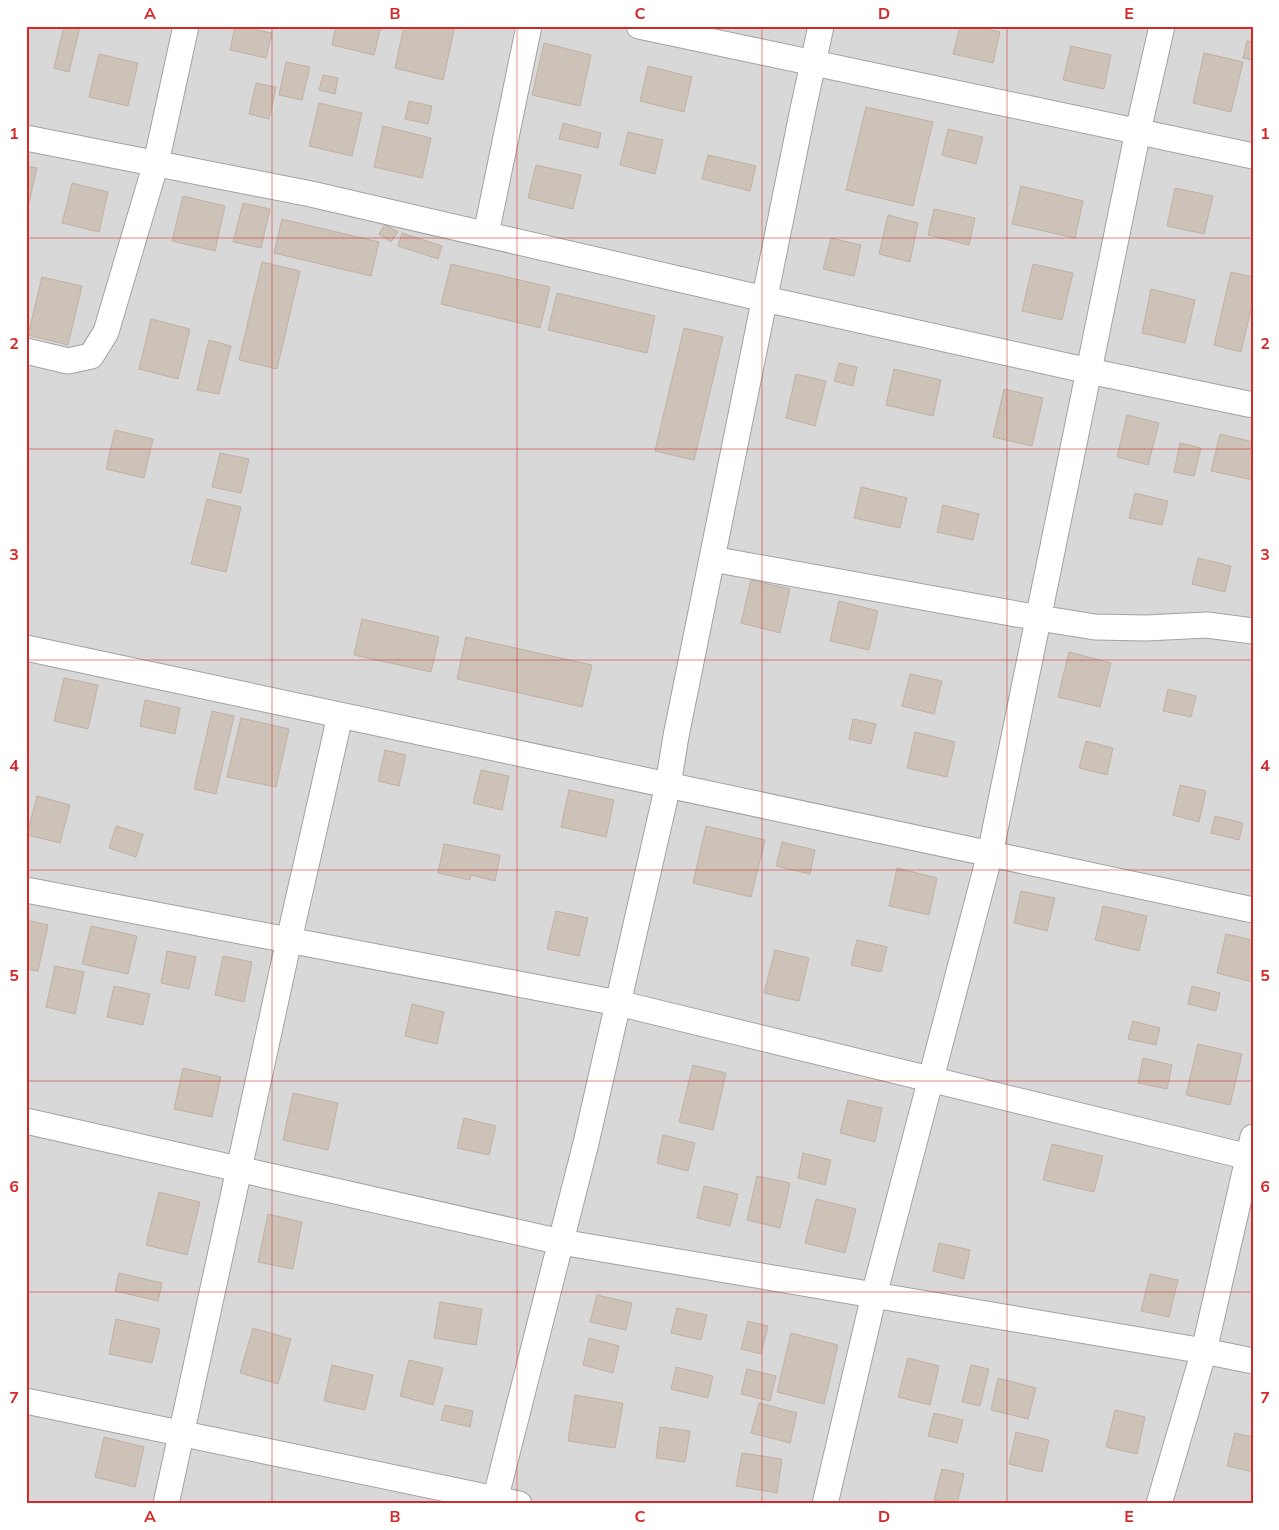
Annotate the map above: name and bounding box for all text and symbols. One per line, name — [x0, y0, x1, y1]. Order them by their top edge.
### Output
text: A — [144, 3, 156, 25]
text: B — [389, 3, 401, 25]
text: C — [635, 3, 646, 25]
text: D — [878, 3, 890, 25]
text: E — [1124, 3, 1134, 25]
text: 1 — [9, 123, 19, 145]
text: 1 — [1260, 123, 1270, 145]
text: 2 — [9, 333, 19, 355]
text: 2 — [1260, 333, 1270, 355]
text: 3 — [9, 544, 19, 566]
text: 3 — [1260, 544, 1270, 566]
text: 4 — [9, 755, 19, 777]
text: 4 — [1260, 755, 1270, 777]
text: 5 — [9, 965, 19, 987]
text: 5 — [1260, 965, 1270, 987]
text: 6 — [9, 1176, 19, 1198]
text: 6 — [1260, 1176, 1270, 1198]
text: 7 — [9, 1387, 19, 1409]
text: 7 — [1260, 1387, 1270, 1409]
text: A — [144, 1506, 156, 1528]
text: B — [389, 1506, 401, 1528]
text: C — [635, 1506, 646, 1528]
text: D — [878, 1506, 890, 1528]
text: E — [1124, 1506, 1134, 1528]

